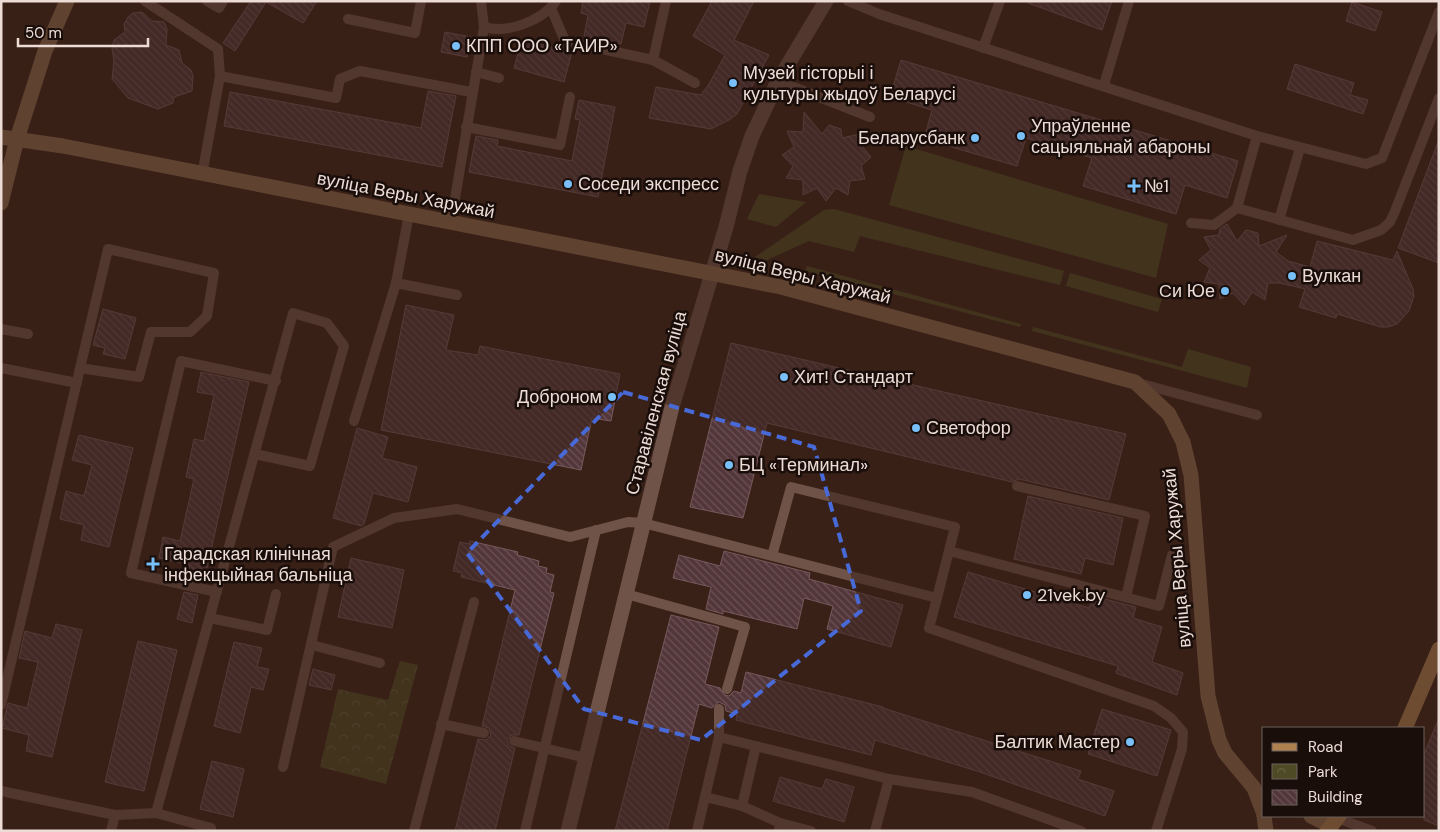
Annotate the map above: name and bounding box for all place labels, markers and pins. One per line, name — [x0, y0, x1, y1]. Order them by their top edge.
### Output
place label: КПП ООО «ТАИР» — [466, 34, 618, 58]
marker: КПП ООО «ТАИР» — [450, 40, 462, 52]
place label: Музей гісторыі і культуры жыдоў Беларусі — [743, 61, 956, 106]
marker: Музей гісторыі і культуры жыдоў Беларусі — [727, 77, 739, 89]
place label: Упраўленне сацыяльнай абароны — [1031, 114, 1211, 159]
place label: Беларусбанк — [858, 126, 965, 150]
marker: Упраўленне сацыяльнай абароны — [1015, 130, 1027, 142]
marker: Беларусбанк — [969, 132, 981, 144]
place label: Соседи экспресс — [578, 172, 719, 196]
place label: №1 — [1144, 174, 1169, 198]
marker: Соседи экспресс — [562, 178, 574, 190]
marker: №1 — [1128, 180, 1140, 192]
place label: Вулкан — [1302, 264, 1361, 288]
marker: Вулкан — [1286, 270, 1298, 282]
place label: Cи Юе — [1159, 279, 1215, 303]
marker: Cи Юе — [1219, 285, 1231, 297]
place label: Хит! Стандарт — [794, 365, 913, 389]
marker: Хит! Стандарт — [778, 371, 790, 383]
place label: Доброном — [517, 385, 602, 409]
marker: Доброном — [606, 391, 618, 403]
place label: Светофор — [926, 416, 1011, 440]
marker: Светофор — [910, 422, 922, 434]
place label: БЦ «Терминал» — [739, 453, 868, 477]
marker: БЦ «Терминал» — [723, 459, 735, 471]
place label: Гарадская клінічная інфекцыйная бальніца — [164, 542, 353, 587]
marker: Гарадская клінічная інфекцыйная бальніца — [146, 557, 160, 571]
place label: 21vek.by — [1037, 583, 1105, 607]
marker: 21vek.by — [1021, 589, 1033, 601]
place label: Балтик Мастер — [994, 730, 1120, 754]
marker: Балтик Мастер — [1124, 736, 1136, 748]

